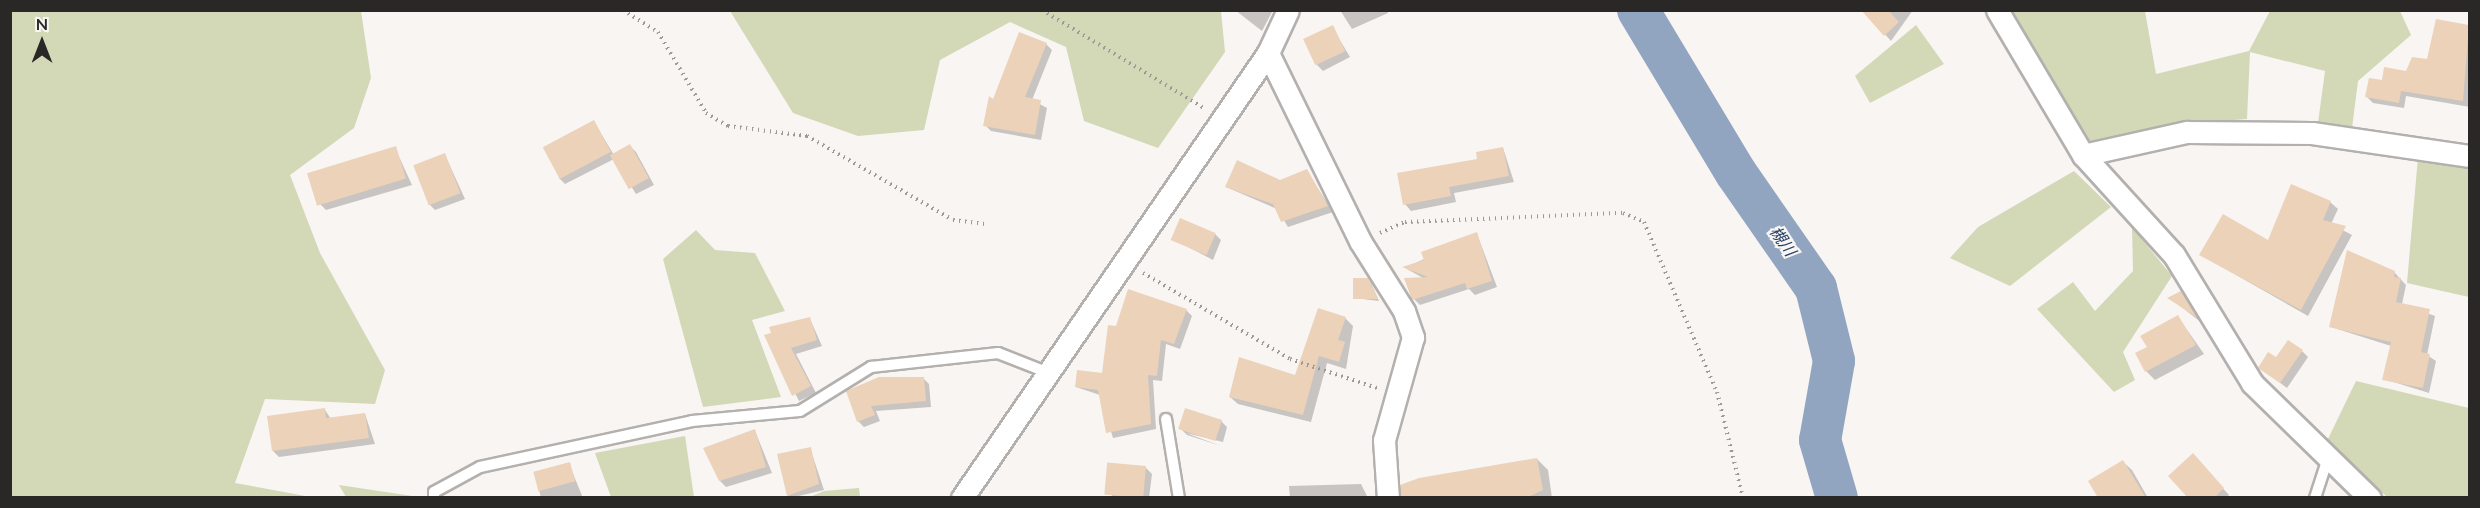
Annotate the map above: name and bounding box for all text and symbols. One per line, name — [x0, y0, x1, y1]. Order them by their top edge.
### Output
north arrow — [12, 12, 72, 72]
text: N — [36, 14, 48, 33]
water label: 槻川 — [1766, 222, 1800, 260]

